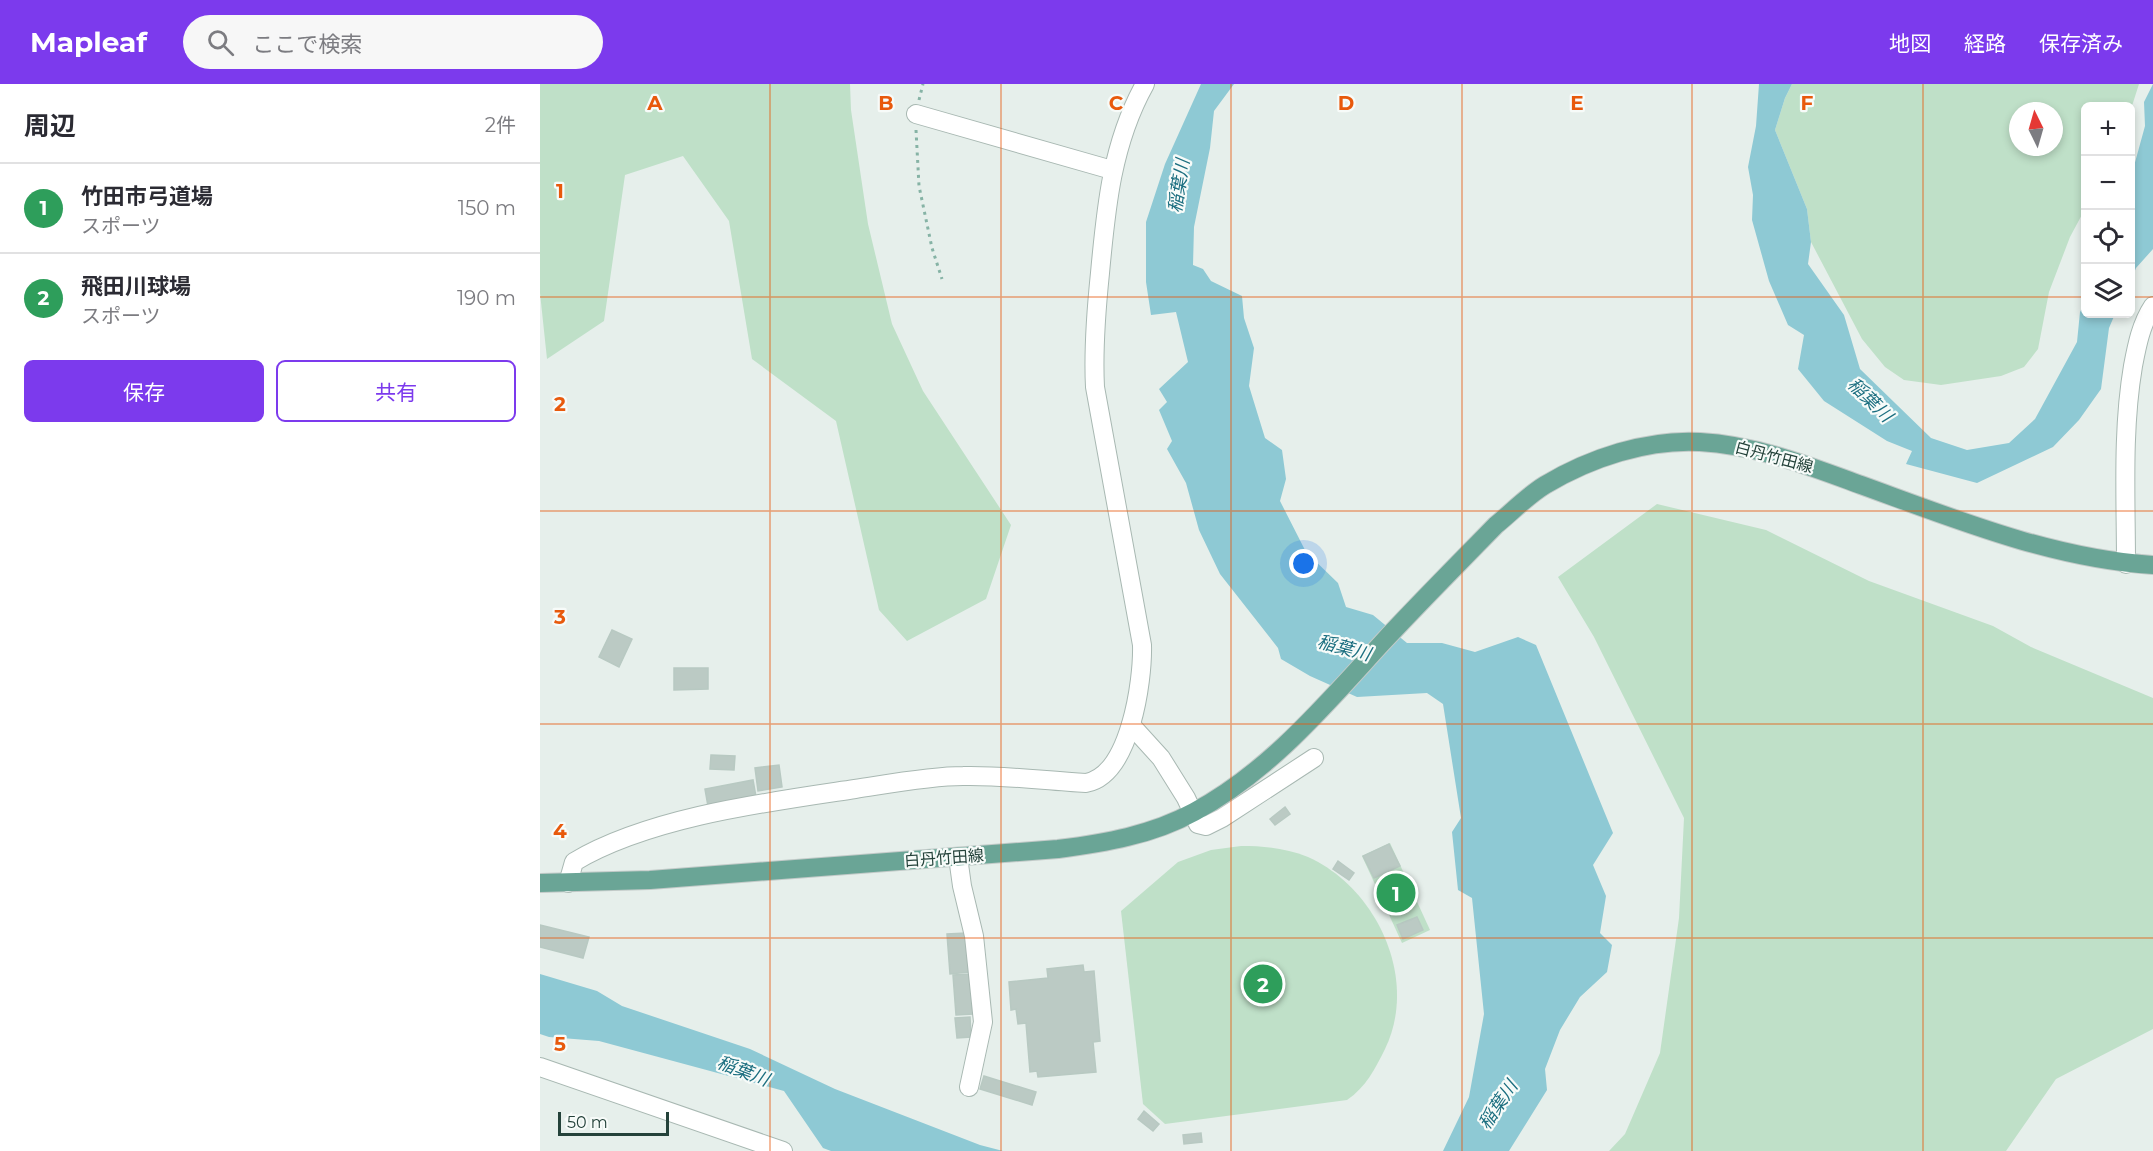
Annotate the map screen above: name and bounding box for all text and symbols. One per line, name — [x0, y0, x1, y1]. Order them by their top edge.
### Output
search box — [183, 15, 603, 69]
text: Mapleaf — [30, 25, 147, 59]
icon: search — [204, 26, 237, 59]
text: ここで検索 — [252, 31, 362, 58]
text: 地図 — [1889, 31, 1931, 56]
text: 経路 — [1964, 31, 2006, 56]
text: 保存済み — [2039, 31, 2123, 56]
text: A — [646, 91, 663, 115]
text: B — [878, 91, 894, 115]
text: C — [1109, 91, 1124, 115]
text: D — [1338, 91, 1354, 115]
text: E — [1570, 91, 1584, 115]
text: F — [1801, 91, 1814, 115]
north arrow — [2009, 102, 2063, 156]
map controls — [2081, 102, 2135, 318]
button: + — [2081, 102, 2135, 156]
text: 周辺 — [24, 110, 76, 142]
text: 2件 — [485, 113, 516, 137]
water label: 稲葉川 — [1164, 156, 1194, 214]
button: − — [2081, 156, 2135, 210]
text: 1 — [556, 179, 564, 203]
text: 竹田市弓道場 — [81, 183, 213, 210]
text: 1 — [40, 196, 47, 220]
text: 150 m — [458, 196, 516, 220]
button: locate — [2081, 210, 2135, 264]
text: スポーツ — [81, 214, 161, 238]
button: layers — [2081, 264, 2135, 318]
text: 飛田川球場 — [81, 273, 191, 300]
text: 2 — [38, 286, 49, 310]
text: 190 m — [457, 286, 516, 310]
text: スポーツ — [81, 304, 161, 328]
button: 保存 — [24, 360, 264, 422]
button: 共有 — [276, 360, 516, 422]
water label: 稲葉川 — [1843, 373, 1899, 428]
text: 2 — [554, 392, 566, 416]
street label: 白丹竹田線 — [1733, 437, 1815, 477]
your location — [1289, 549, 1318, 578]
text: 3 — [553, 605, 566, 629]
water label: 稲葉川 — [1315, 630, 1375, 666]
text: 4 — [553, 819, 567, 843]
street label: 白丹竹田線 — [903, 846, 985, 870]
pin: 1 — [1376, 870, 1416, 916]
pin: 2 — [1244, 962, 1282, 1006]
text: 5 — [554, 1032, 566, 1056]
water label: 稲葉川 — [714, 1051, 774, 1092]
water label: 稲葉川 — [1474, 1075, 1523, 1134]
scale bar — [558, 1109, 669, 1136]
text: 50 m — [567, 1113, 608, 1132]

